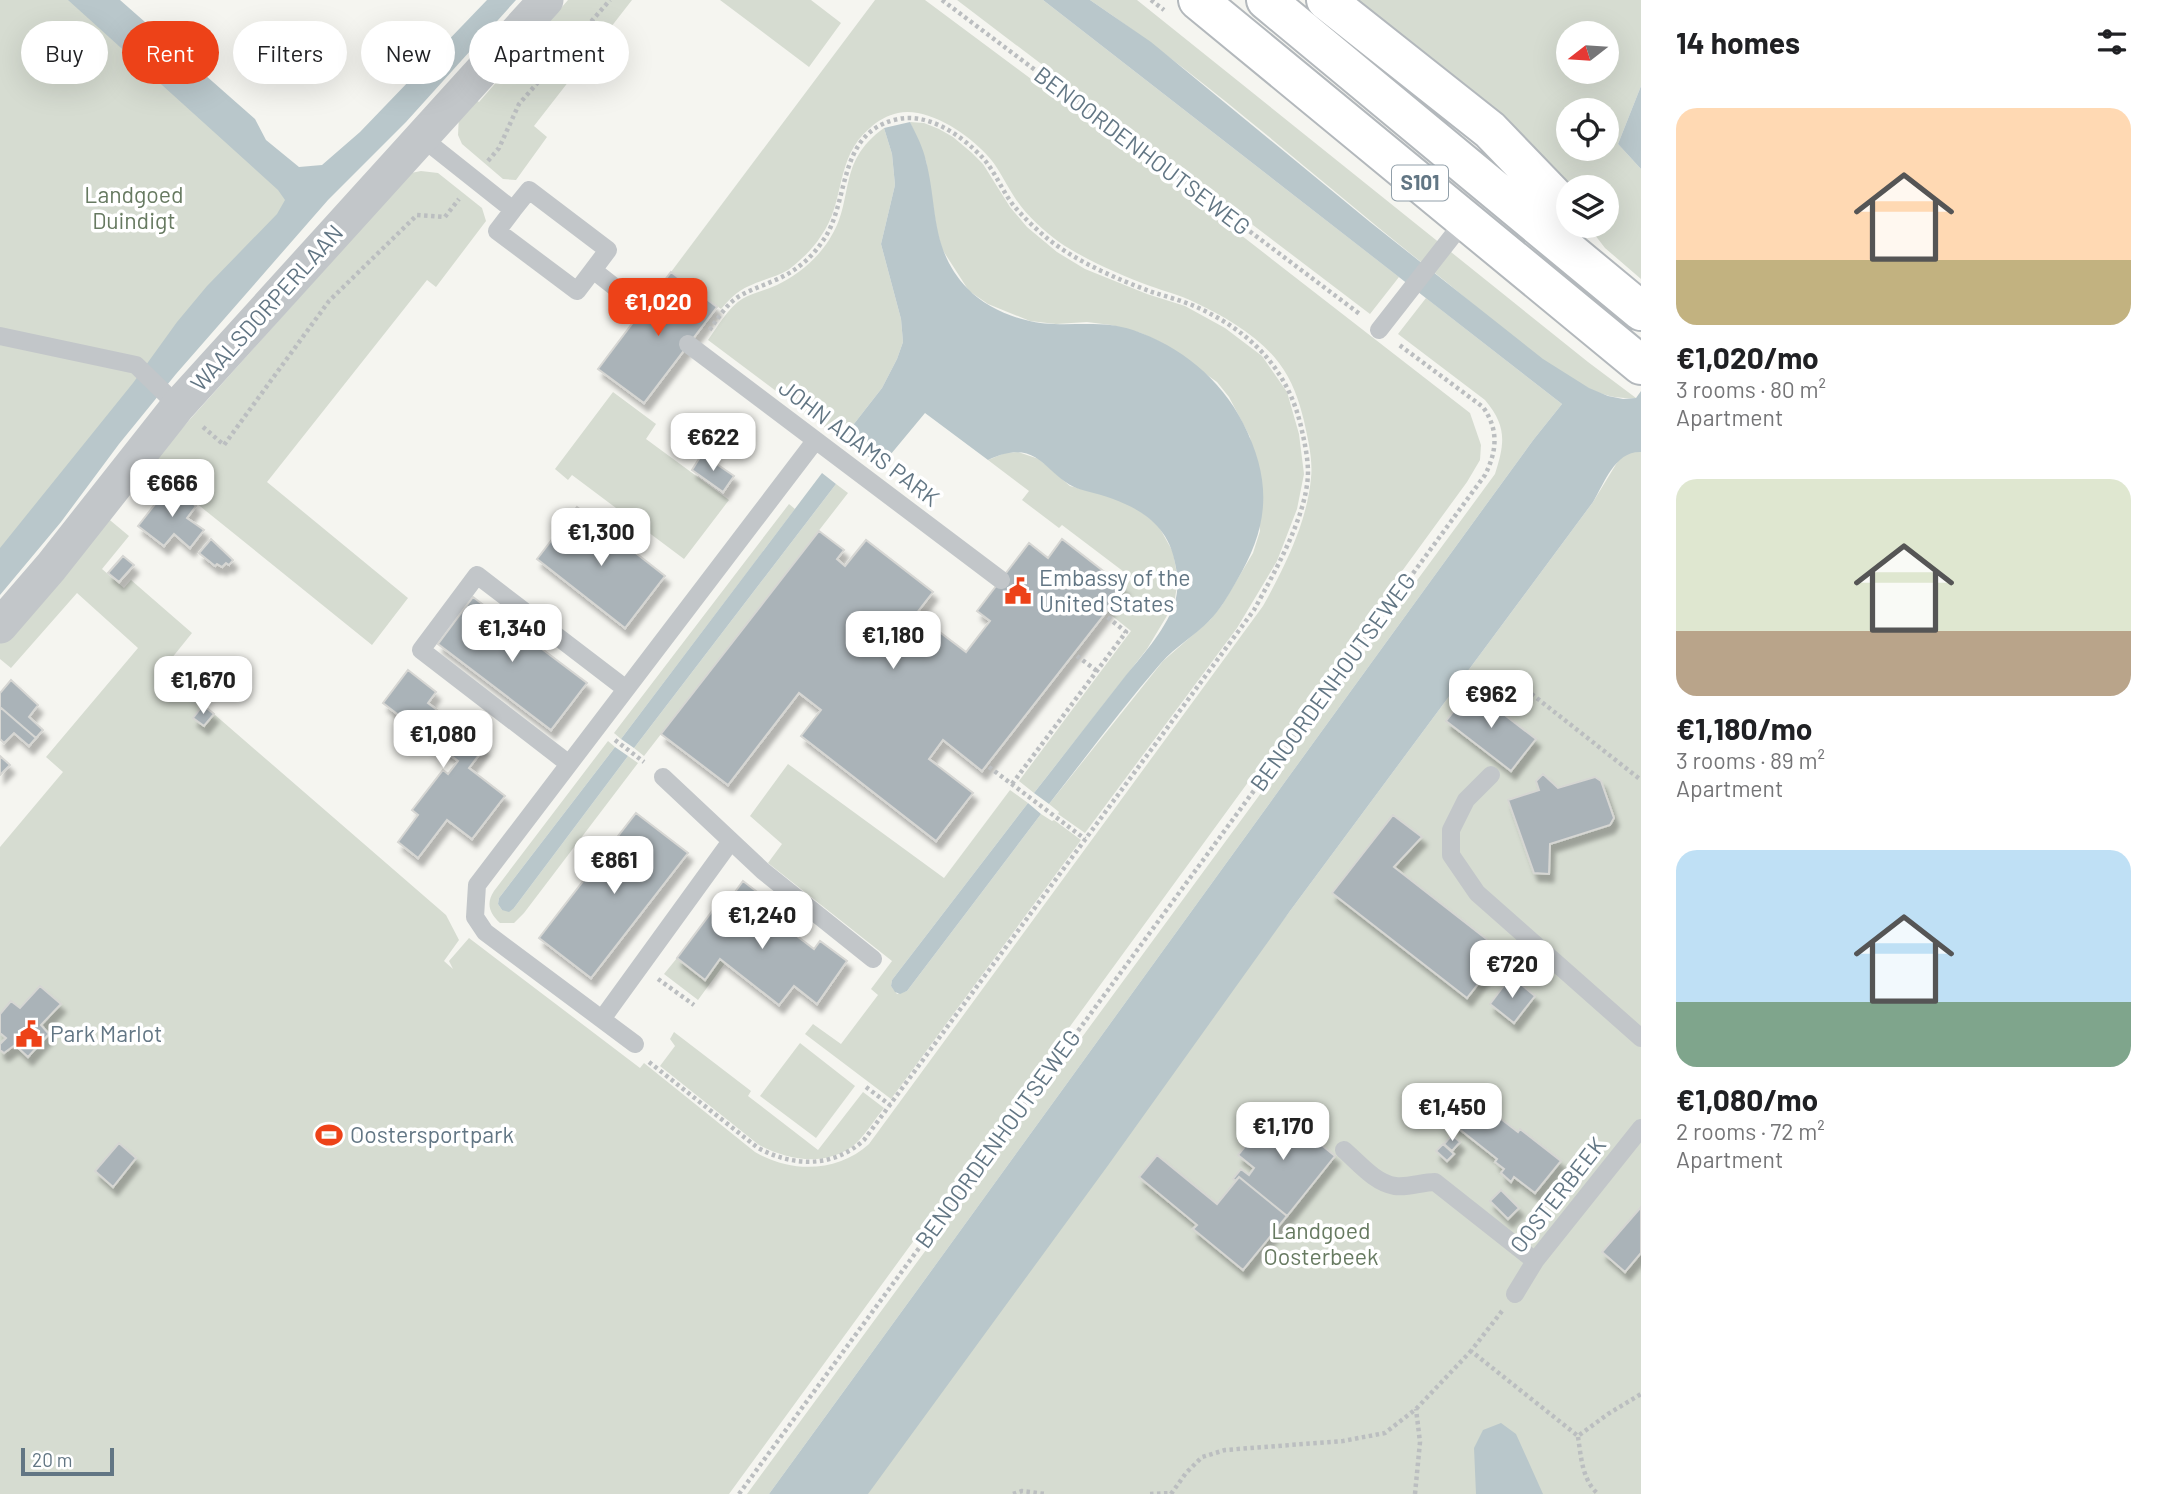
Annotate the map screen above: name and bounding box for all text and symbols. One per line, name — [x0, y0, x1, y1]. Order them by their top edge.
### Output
chip: Buy — [21, 21, 108, 84]
chip: Rent — [122, 21, 219, 84]
chip: Filters — [233, 21, 347, 84]
chip: New — [361, 21, 455, 84]
chip: Apartment — [469, 21, 629, 84]
north arrow — [1556, 21, 1619, 84]
map controls — [1556, 21, 1619, 238]
icon: filters — [2093, 23, 2131, 61]
text: 14 homes — [1676, 24, 1800, 60]
street label: BENOORDENHOUTSEWEG — [1029, 60, 1256, 241]
button: locate — [1556, 98, 1619, 161]
icon: home — [1841, 154, 1967, 280]
road number: S101 — [1392, 166, 1448, 200]
button: layers — [1556, 175, 1619, 238]
park label: Landgoed Duindigt — [84, 180, 184, 234]
street label: WAALSDORPERLAAN — [184, 218, 348, 396]
pin: €1,020 — [601, 278, 715, 338]
text: €1,020 — [624, 287, 692, 315]
text: €1,020/mo — [1676, 339, 1819, 375]
street label: JOHN ADAMS PARK — [774, 373, 945, 512]
text: 3 rooms · 80 m² — [1676, 375, 1826, 403]
text: Apartment — [1676, 403, 1783, 431]
pin: €622 — [672, 414, 754, 473]
text: €622 — [687, 422, 739, 450]
pin: €666 — [131, 460, 213, 519]
text: €666 — [146, 468, 198, 496]
pin: €1,300 — [544, 508, 658, 568]
text: €1,300 — [567, 517, 635, 545]
icon: home — [1841, 525, 1967, 651]
place label: Embassy of the United States — [1039, 563, 1191, 617]
street label: BENOORDENHOUTSEWEG — [1244, 567, 1421, 796]
public building icon: Embassy of the United States — [1003, 576, 1033, 606]
pin: €1,340 — [455, 604, 569, 664]
pin: €1,180 — [836, 612, 950, 671]
text: €1,340 — [478, 613, 546, 641]
text: €1,180 — [862, 620, 924, 648]
pin: €1,670 — [146, 656, 260, 716]
text: €1,670 — [170, 665, 236, 693]
pin: €962 — [1450, 670, 1532, 730]
text: €962 — [1465, 679, 1517, 707]
pin: €1,080 — [386, 710, 500, 770]
text: €1,180/mo — [1676, 710, 1813, 746]
text: €1,080 — [410, 719, 476, 747]
text: 3 rooms · 89 m² — [1676, 746, 1825, 774]
text: Apartment — [1676, 774, 1783, 802]
pin: €861 — [573, 836, 655, 896]
text: €861 — [590, 845, 638, 873]
pin: €1,240 — [705, 892, 819, 951]
icon: home — [1841, 896, 1967, 1022]
text: €1,240 — [728, 900, 796, 928]
pin: €720 — [1471, 940, 1553, 1000]
text: €720 — [1486, 949, 1538, 977]
public building icon: Park Marlot — [14, 1019, 44, 1049]
place label: Park Marlot — [50, 1019, 162, 1047]
street label: BENOORDENHOUTSEWEG — [909, 1024, 1086, 1253]
text: €1,080/mo — [1676, 1081, 1818, 1117]
pin: €1,450 — [1395, 1084, 1509, 1143]
text: €1,450 — [1418, 1092, 1486, 1120]
pin: €1,170 — [1226, 1102, 1340, 1162]
text: €1,170 — [1252, 1111, 1314, 1139]
text: 2 rooms · 72 m² — [1676, 1117, 1825, 1145]
sports icon: Oostersportpark — [314, 1120, 344, 1150]
place label: Oostersportpark — [350, 1120, 514, 1148]
street label: OOSTERBEEK — [1503, 1131, 1611, 1258]
text: Apartment — [1676, 1145, 1783, 1173]
park label: Landgoed Oosterbeek — [1264, 1216, 1378, 1270]
scale bar — [21, 1445, 114, 1477]
text: 20 m — [32, 1448, 72, 1471]

